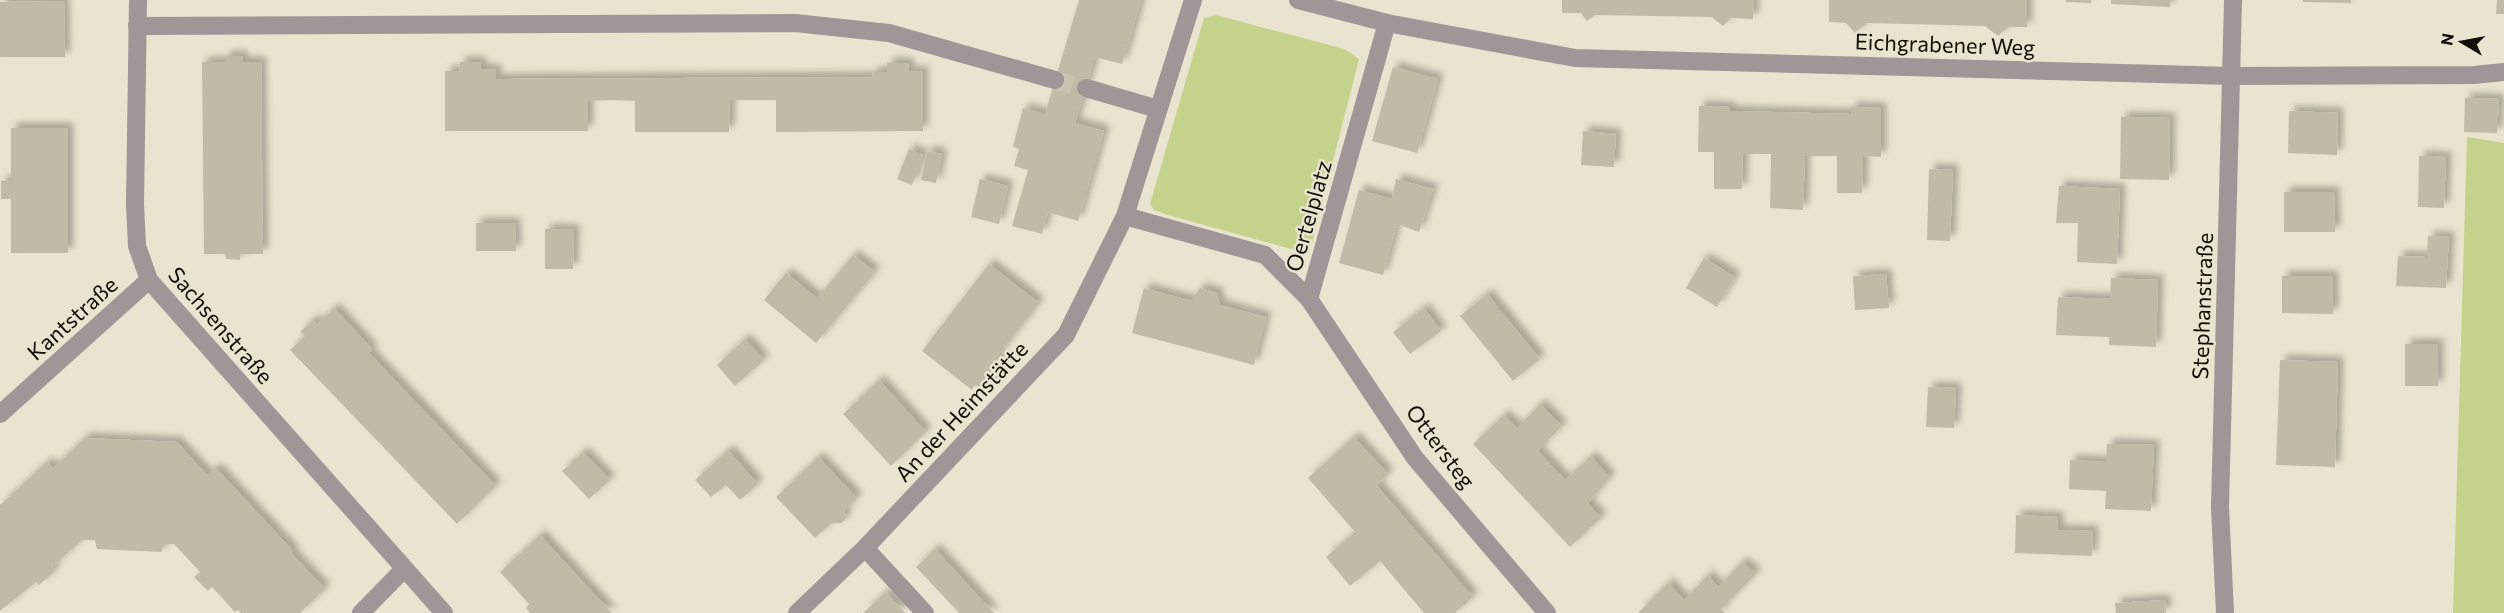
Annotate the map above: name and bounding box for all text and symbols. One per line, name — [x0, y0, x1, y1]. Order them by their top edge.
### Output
north arrow — [2432, 12, 2492, 72]
street label: Eichgrabener Weg — [1854, 27, 2036, 61]
text: N — [2436, 32, 2457, 47]
street label: Oertelplatz — [1279, 157, 1337, 275]
street label: Stephanstraße — [2186, 232, 2218, 380]
street label: Sachsenstraße — [163, 261, 279, 389]
street label: Kantstraße — [21, 271, 123, 365]
street label: An der Heimstätte — [889, 335, 1033, 487]
street label: Ottersteg — [1401, 399, 1481, 493]

